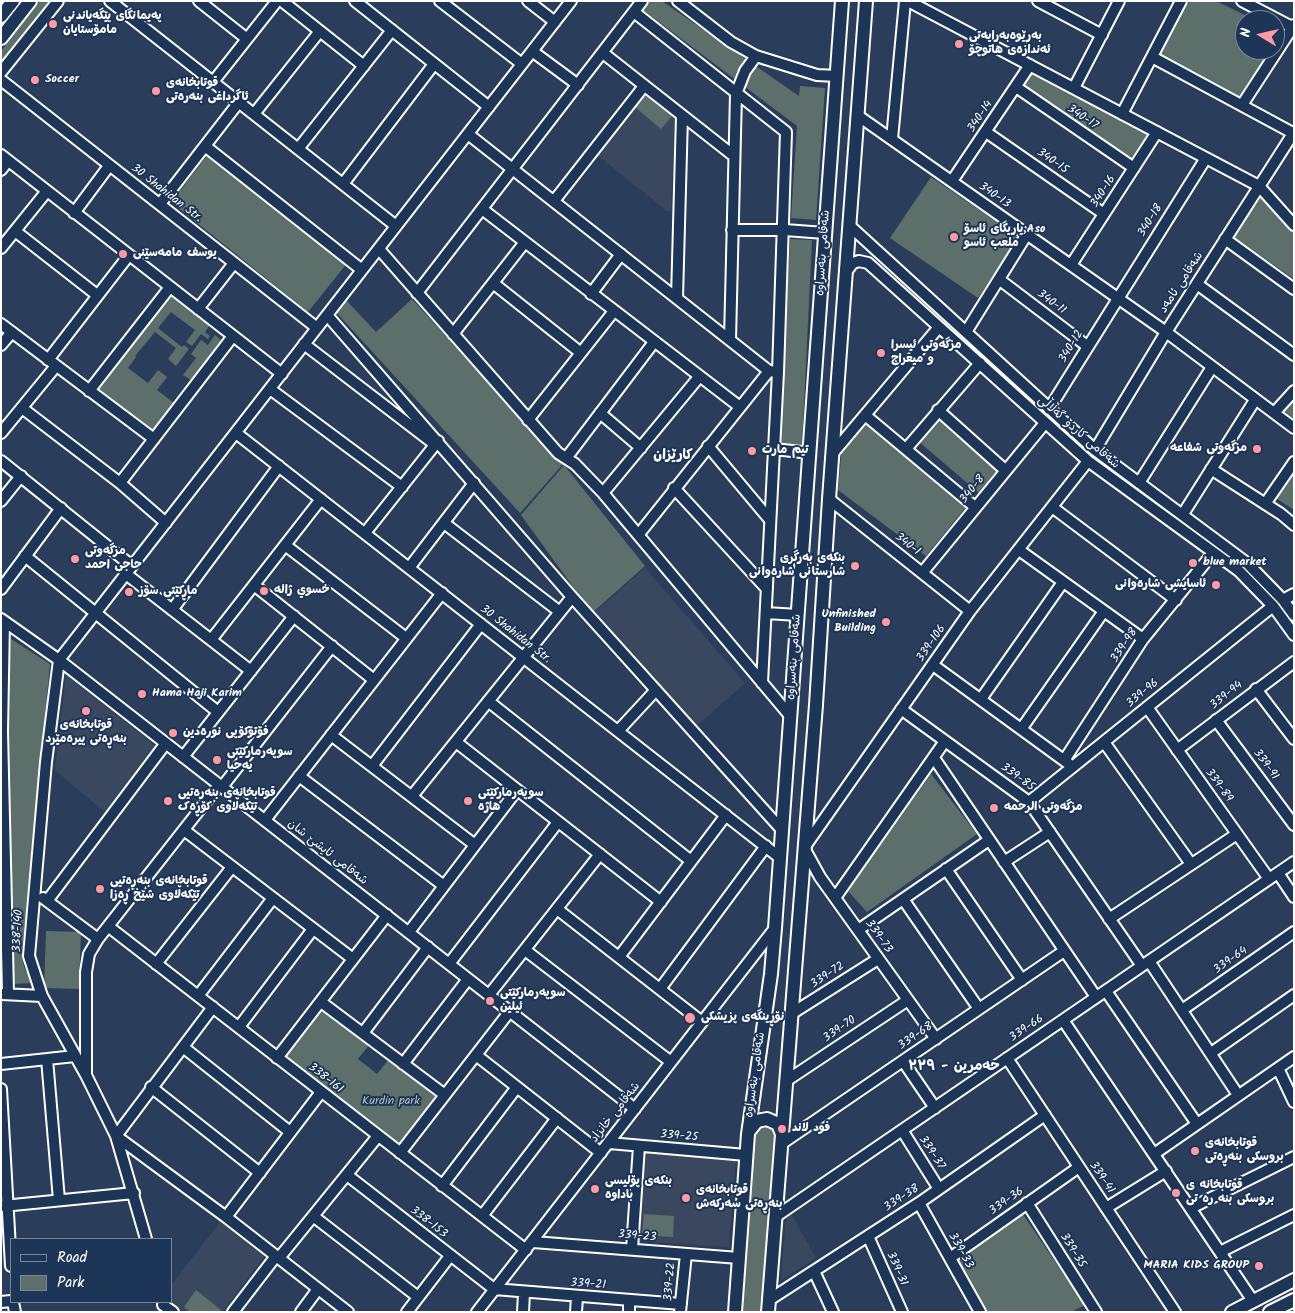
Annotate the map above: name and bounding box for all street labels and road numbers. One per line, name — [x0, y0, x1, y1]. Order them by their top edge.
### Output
street label: 340-14 — [965, 98, 997, 136]
street label: 340-17 — [1064, 102, 1100, 134]
street label: 340-15 — [1033, 146, 1071, 178]
street label: 30 Shahidan Str. — [128, 162, 204, 226]
street label: 340-16 — [1088, 173, 1120, 211]
street label: 340-13 — [975, 180, 1013, 212]
street label: 340-18 — [1135, 202, 1167, 240]
street label: شەقامی بنەسراوە — [814, 210, 834, 296]
street label: شەقامی ئامەد — [1157, 250, 1207, 316]
street label: 340-11 — [1034, 287, 1068, 319]
street label: 340-12 — [1056, 328, 1088, 366]
street label: شەقامی کاردۆ گەڵاڵی — [1034, 394, 1122, 472]
street label: 340-8 — [957, 473, 989, 507]
street label: 340-1 — [891, 530, 923, 560]
street label: 30 Shahidan Str. — [477, 603, 553, 667]
street label: شەقامی بنەسراوە — [785, 614, 805, 700]
street label: 339-106 — [914, 623, 950, 665]
street label: 339-98 — [1108, 626, 1142, 666]
street label: 339-96 — [1124, 677, 1162, 711]
street label: 339-94 — [1208, 679, 1246, 713]
street label: 339-91 — [1249, 747, 1281, 783]
street label: 339-85 — [997, 761, 1037, 795]
street label: 339-89 — [1201, 766, 1235, 806]
street label: شەقامی ئایشێ شان — [284, 817, 370, 889]
street label: 338-140 — [11, 909, 27, 953]
street label: 339-73 — [861, 918, 895, 956]
street label: 339-64 — [1211, 944, 1251, 978]
street label: 339-72 — [808, 960, 848, 992]
street label: 339-66 — [1007, 1012, 1047, 1046]
street label: 339-70 — [821, 1014, 859, 1046]
street label: 339-68 — [896, 1020, 936, 1054]
street label: شەقامی بنەسراوە — [743, 1031, 769, 1119]
street label: 338-161 — [305, 1061, 345, 1097]
street label: شەقامی خانزاد — [588, 1080, 644, 1146]
street label: 339-25 — [659, 1128, 699, 1146]
street label: 339-37 — [915, 1133, 947, 1173]
street label: 339-41 — [1085, 1159, 1117, 1197]
street label: 339-38 — [882, 1182, 922, 1216]
street label: 339-36 — [987, 1185, 1027, 1219]
street label: 338-153 — [406, 1204, 450, 1242]
street label: 339-23 — [617, 1228, 657, 1246]
street label: 339-33 — [944, 1231, 976, 1271]
street label: 339-35 — [1056, 1231, 1088, 1271]
street label: 339-31 — [882, 1250, 910, 1288]
street label: 339-22 — [662, 1262, 680, 1302]
street label: 339-21 — [570, 1277, 606, 1293]

